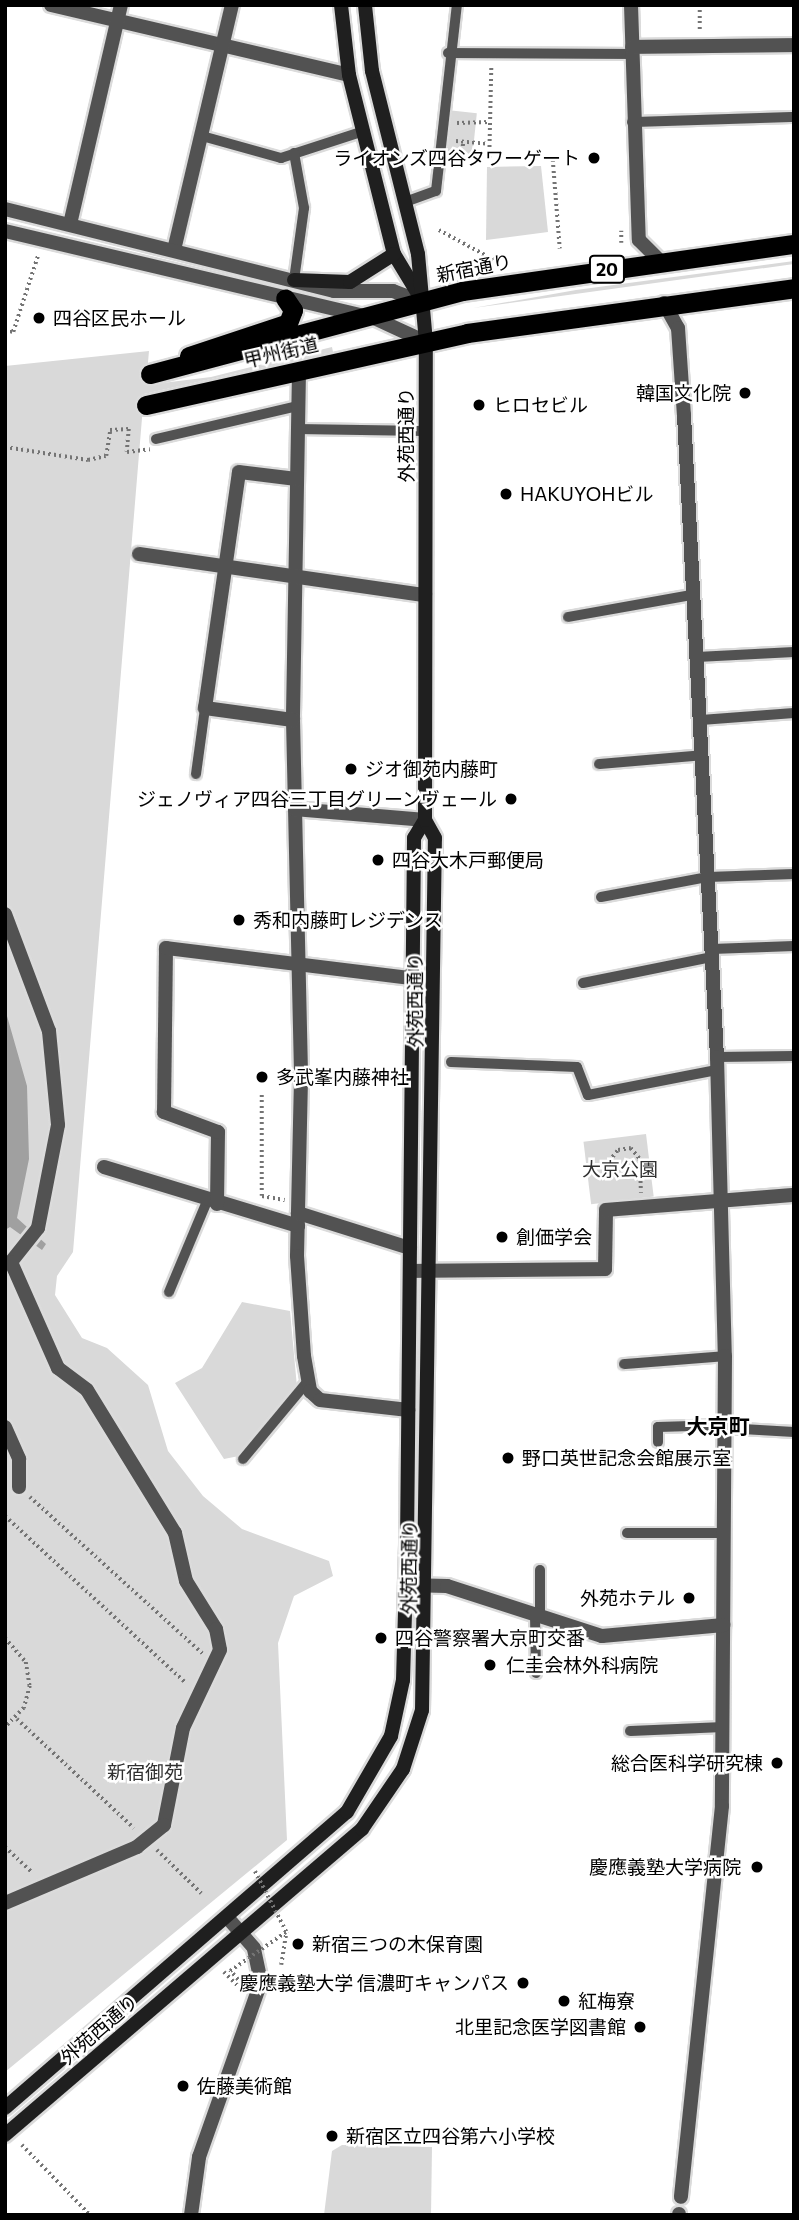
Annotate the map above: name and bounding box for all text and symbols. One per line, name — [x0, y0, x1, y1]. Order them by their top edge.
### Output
place label: ライオンズ四谷タワーゲート — [333, 147, 580, 169]
marker: ライオンズ四谷タワーゲート — [586, 150, 602, 166]
street label: 新宿通り — [435, 250, 513, 286]
road number: 20 — [588, 255, 626, 284]
place label: 四谷区民ホール — [53, 307, 186, 329]
marker: 四谷区民ホール — [31, 310, 47, 326]
street label: 甲州街道 — [241, 332, 321, 372]
place label: 韓国文化院 — [636, 382, 731, 404]
marker: 韓国文化院 — [737, 385, 753, 401]
street label: 外苑西通り — [395, 388, 417, 482]
place label: ヒロセビル — [493, 394, 588, 416]
marker: ヒロセビル — [471, 397, 487, 413]
place label: HAKUYOHビル — [520, 483, 653, 505]
marker: HAKUYOHビル — [498, 486, 514, 502]
place label: ジオ御苑内藤町 — [365, 758, 498, 780]
marker: ジオ御苑内藤町 — [343, 761, 359, 777]
place label: ジェノヴィア四谷三丁目グリーンヴェール — [136, 788, 497, 810]
marker: ジェノヴィア四谷三丁目グリーンヴェール — [503, 791, 519, 807]
place label: 四谷大木戸郵便局 — [392, 849, 544, 871]
marker: 四谷大木戸郵便局 — [370, 852, 386, 868]
place label: 秀和内藤町レジデンス — [253, 909, 443, 931]
marker: 秀和内藤町レジデンス — [231, 912, 247, 928]
street label: 外苑西通り — [404, 953, 426, 1047]
place label: 多武峯内藤神社 — [276, 1066, 409, 1088]
marker: 多武峯内藤神社 — [254, 1069, 270, 1085]
park label: 大京公園 — [582, 1158, 658, 1180]
place label: 創価学会 — [516, 1226, 592, 1248]
marker: 創価学会 — [494, 1229, 510, 1245]
district label: 大京町 — [687, 1413, 749, 1439]
place label: 野口英世記念会館展示室 — [522, 1447, 731, 1469]
marker: 野口英世記念会館展示室 — [500, 1450, 516, 1466]
street label: 外苑西通り — [397, 1519, 421, 1615]
place label: 外苑ホテル — [580, 1587, 675, 1609]
marker: 外苑ホテル — [681, 1590, 697, 1606]
place label: 四谷警察署大京町交番 — [395, 1627, 585, 1649]
marker: 四谷警察署大京町交番 — [373, 1630, 389, 1646]
place label: 仁圭会林外科病院 — [506, 1654, 658, 1676]
marker: 仁圭会林外科病院 — [480, 1655, 500, 1675]
place label: 総合医科学研究棟 — [611, 1752, 763, 1774]
marker: 総合医科学研究棟 — [769, 1755, 785, 1771]
park label: 新宿御苑 — [107, 1761, 183, 1783]
place label: 慶應義塾大学病院 — [589, 1856, 741, 1878]
marker: 慶應義塾大学病院 — [747, 1857, 767, 1877]
place label: 新宿三つの木保育園 — [312, 1933, 483, 1955]
marker: 新宿三つの木保育園 — [290, 1936, 306, 1952]
place label: 慶應義塾大学 信濃町キャンパス — [239, 1972, 509, 1994]
marker: 慶應義塾大学 信濃町キャンパス — [515, 1975, 531, 1991]
street label: 外苑西通り — [56, 1989, 142, 2069]
place label: 紅梅寮 — [578, 1990, 635, 2012]
marker: 紅梅寮 — [556, 1993, 572, 2009]
place label: 北里記念医学図書館 — [455, 2016, 626, 2038]
marker: 北里記念医学図書館 — [632, 2019, 648, 2035]
place label: 佐藤美術館 — [197, 2075, 292, 2097]
marker: 佐藤美術館 — [175, 2078, 191, 2094]
place label: 新宿区立四谷第六小学校 — [346, 2125, 555, 2147]
marker: 新宿区立四谷第六小学校 — [324, 2128, 340, 2144]

